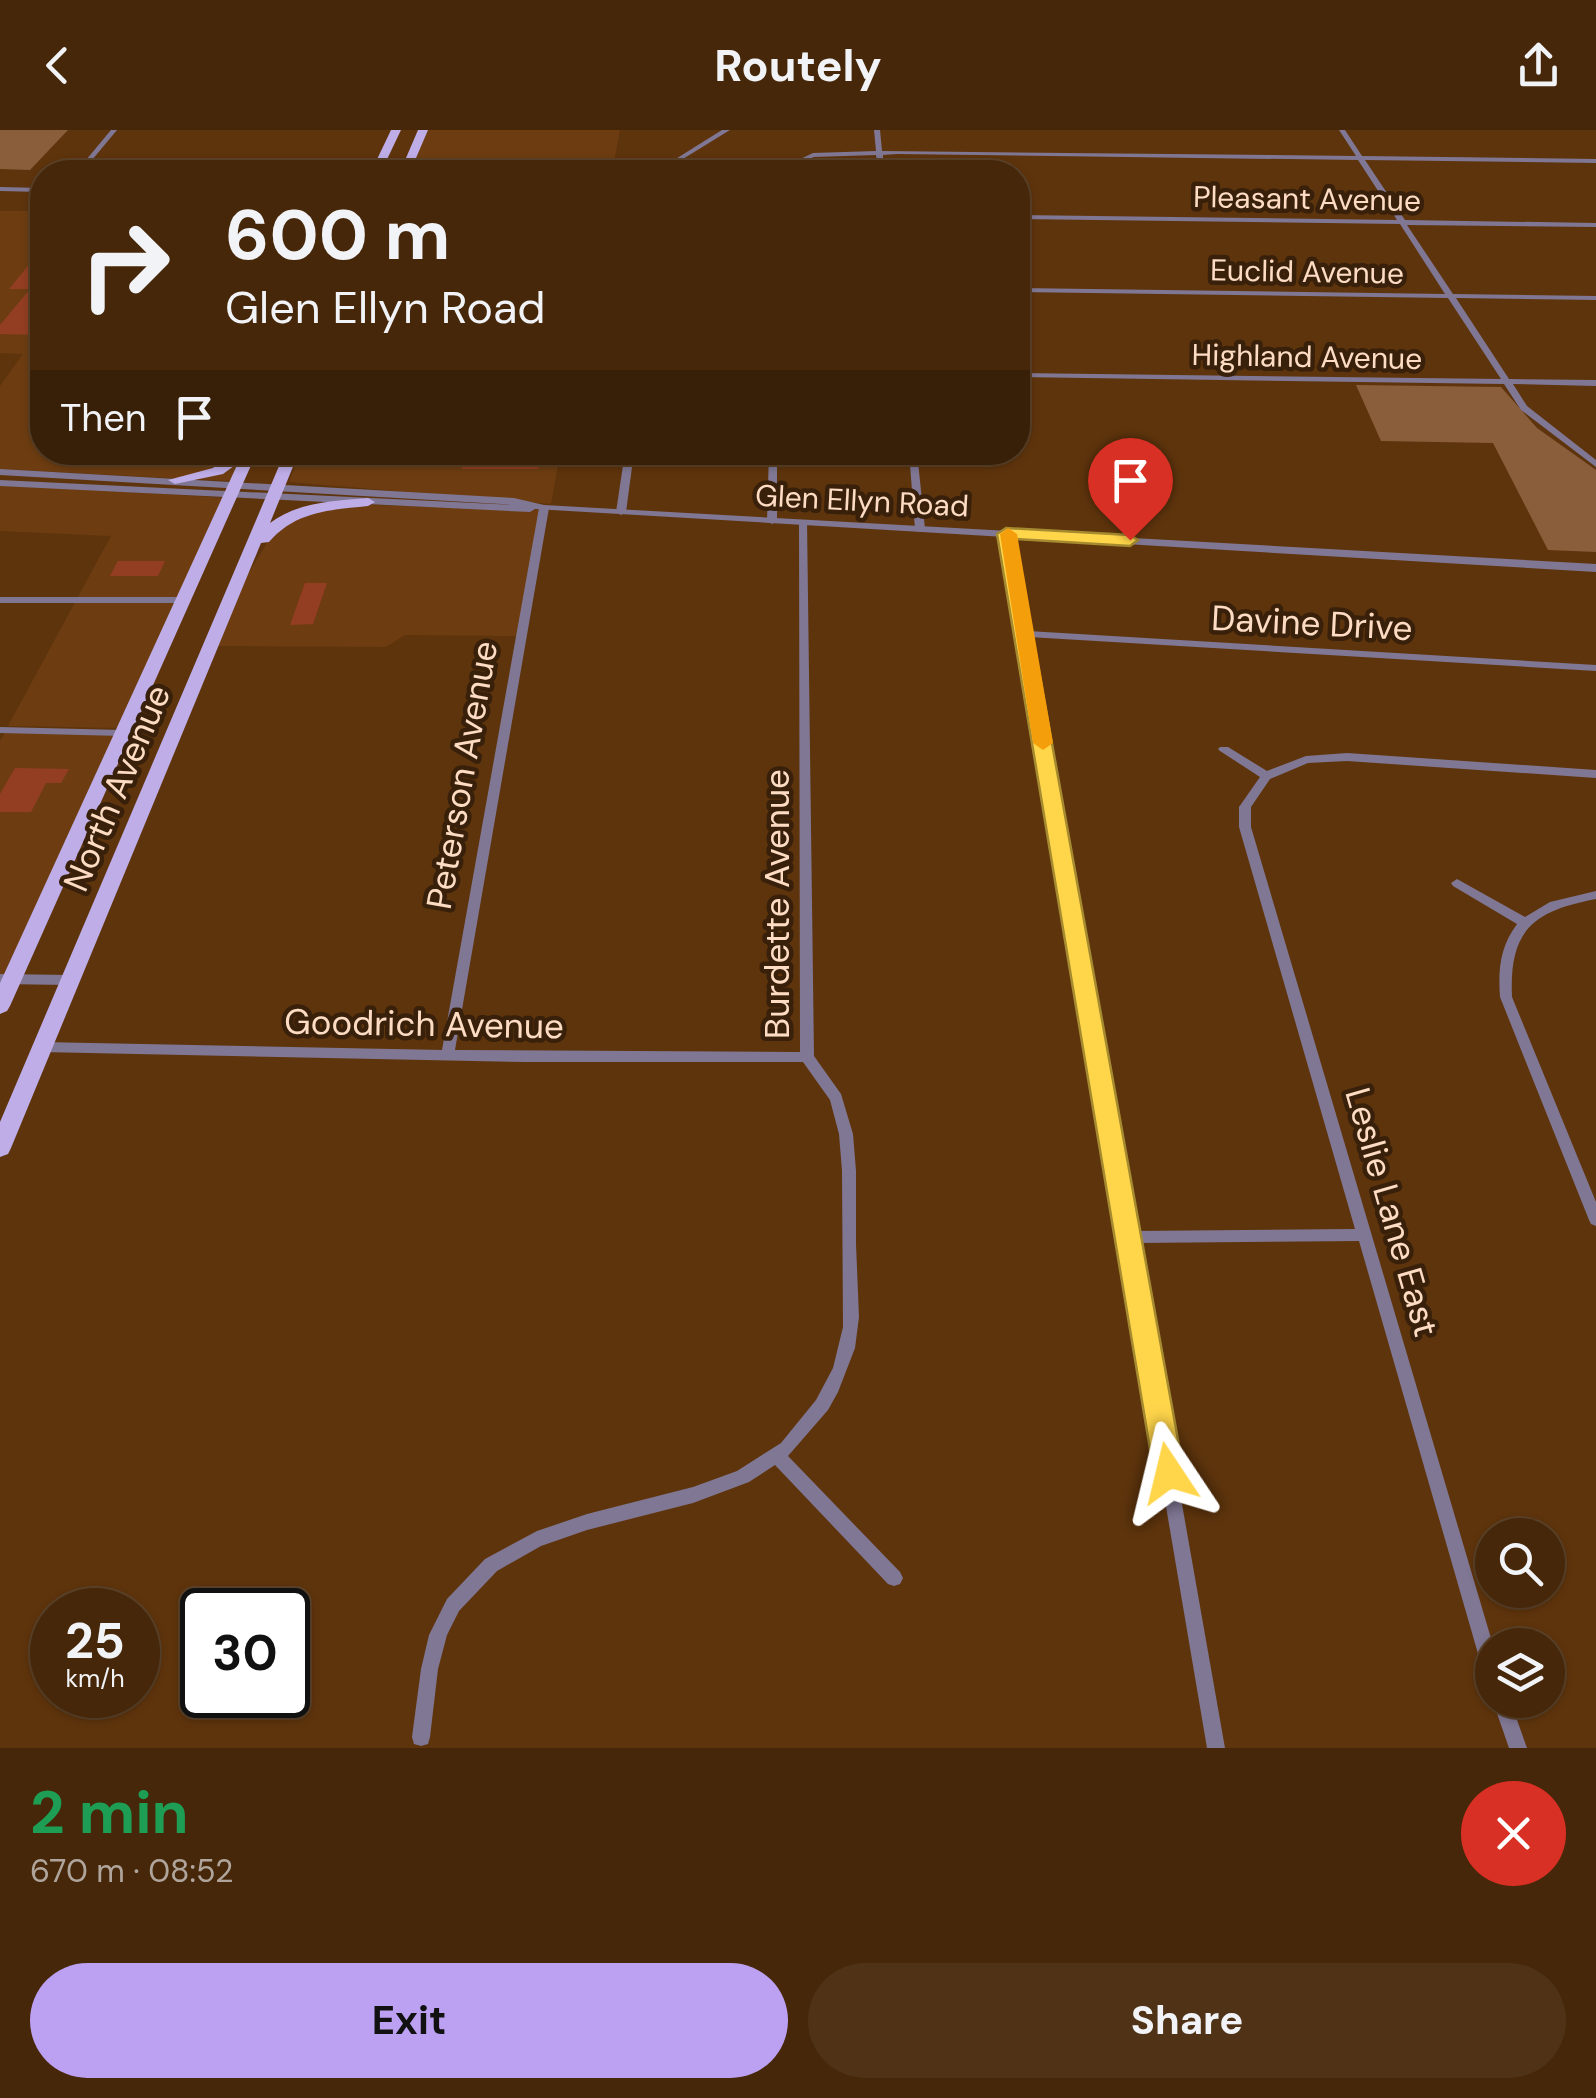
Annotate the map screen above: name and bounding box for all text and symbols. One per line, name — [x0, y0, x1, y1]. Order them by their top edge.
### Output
text: Routely — [714, 36, 882, 95]
icon: back — [30, 38, 85, 93]
icon: share — [1511, 38, 1566, 93]
street label: Pleasant Avenue — [1193, 177, 1421, 220]
text: 600 m — [225, 190, 450, 281]
icon: right — [60, 200, 190, 330]
street label: Euclid Avenue — [1210, 250, 1404, 293]
text: Glen Ellyn Road — [225, 278, 546, 337]
street label: Highland Avenue — [1191, 335, 1423, 378]
icon: arrive — [167, 390, 222, 445]
text: Then — [60, 393, 147, 443]
pin — [1088, 438, 1173, 541]
icon: arrive — [1103, 453, 1158, 508]
street label: Glen Ellyn Road — [754, 475, 970, 526]
street label: Davine Drive — [1210, 595, 1414, 651]
street label: Peterson Avenue — [416, 637, 508, 913]
street label: North Avenue — [53, 678, 181, 898]
street label: Burdette Avenue — [754, 769, 800, 1039]
street label: Goodrich Avenue — [284, 999, 564, 1049]
street label: Leslie Lane East — [1335, 1082, 1449, 1342]
position arrow — [1117, 1421, 1221, 1525]
map controls — [1475, 1518, 1565, 1718]
button: search — [1475, 1518, 1565, 1608]
speed limit sign: 30 — [180, 1588, 310, 1718]
text: 25 — [65, 1608, 125, 1674]
button: layers — [1475, 1628, 1565, 1718]
text: km/h — [65, 1662, 125, 1695]
text: 2 min — [30, 1773, 189, 1852]
button: close — [1461, 1781, 1566, 1886]
text: 670 m · 08:52 — [30, 1850, 233, 1892]
button: Exit — [30, 1963, 788, 2078]
button: Share — [808, 1963, 1566, 2078]

